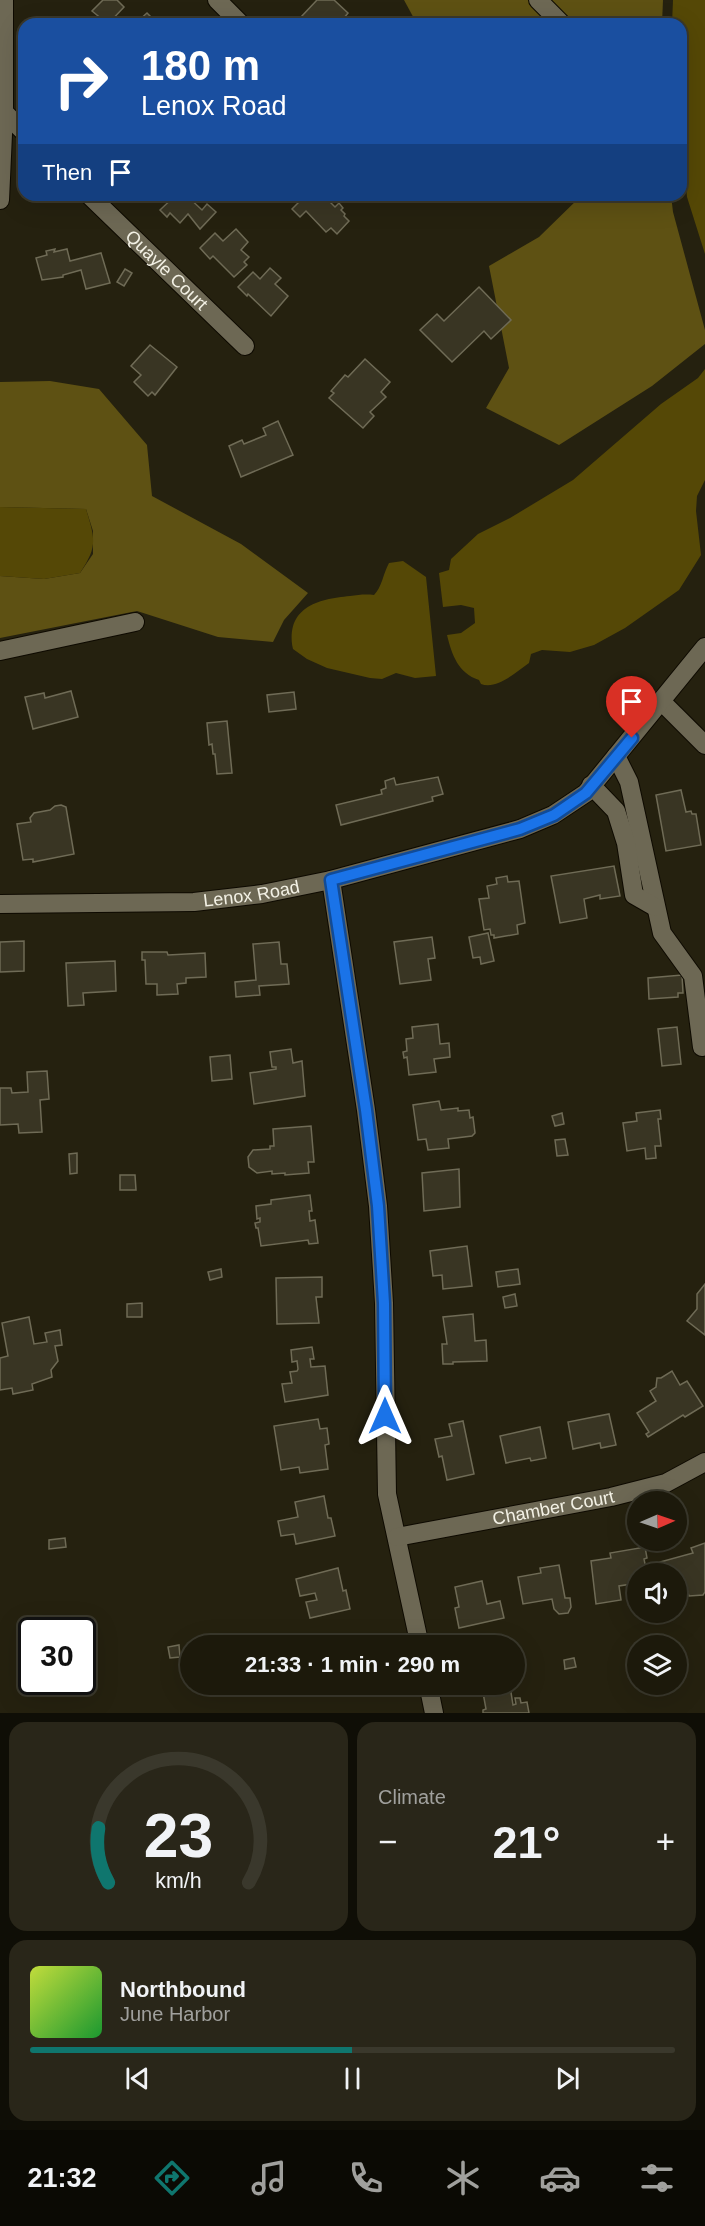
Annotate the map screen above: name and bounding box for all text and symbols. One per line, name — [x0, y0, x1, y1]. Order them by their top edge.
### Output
icon: right — [42, 42, 120, 120]
text: 180 m — [141, 42, 260, 89]
text: Lenox Road — [141, 91, 287, 121]
icon: arrive — [104, 156, 137, 189]
text: Then — [42, 160, 92, 185]
street label: Quayle Court — [122, 226, 212, 314]
pin — [606, 676, 657, 738]
icon: arrive — [615, 685, 648, 718]
street label: Lenox Road — [202, 877, 301, 911]
position arrow — [353, 1384, 417, 1448]
street label: Chamber Court — [491, 1487, 616, 1529]
north arrow — [627, 1491, 687, 1551]
map controls — [627, 1491, 687, 1695]
button: sound — [627, 1563, 687, 1623]
speed limit sign: 30 — [18, 1617, 96, 1695]
button: layers — [627, 1635, 687, 1695]
text: 21:33 · 1 min · 290 m — [245, 1652, 460, 1677]
text: Climate — [378, 1786, 446, 1808]
text: 23 — [144, 1801, 213, 1870]
text: 21° — [492, 1817, 561, 1868]
text: − — [378, 1823, 397, 1860]
text: + — [656, 1823, 675, 1860]
text: km/h — [155, 1870, 202, 1894]
text: Northbound — [120, 1977, 246, 2002]
text: June Harbor — [120, 2003, 230, 2025]
icon: previous — [121, 2062, 154, 2095]
icon: pause — [336, 2062, 369, 2095]
icon: next — [551, 2062, 584, 2095]
icon: directions — [151, 2157, 193, 2199]
icon: music — [248, 2157, 290, 2199]
icon: phone — [345, 2157, 387, 2199]
icon: climate — [442, 2157, 484, 2199]
icon: car — [539, 2157, 581, 2199]
icon: filters — [636, 2157, 678, 2199]
text: 21:32 — [27, 2163, 96, 2193]

